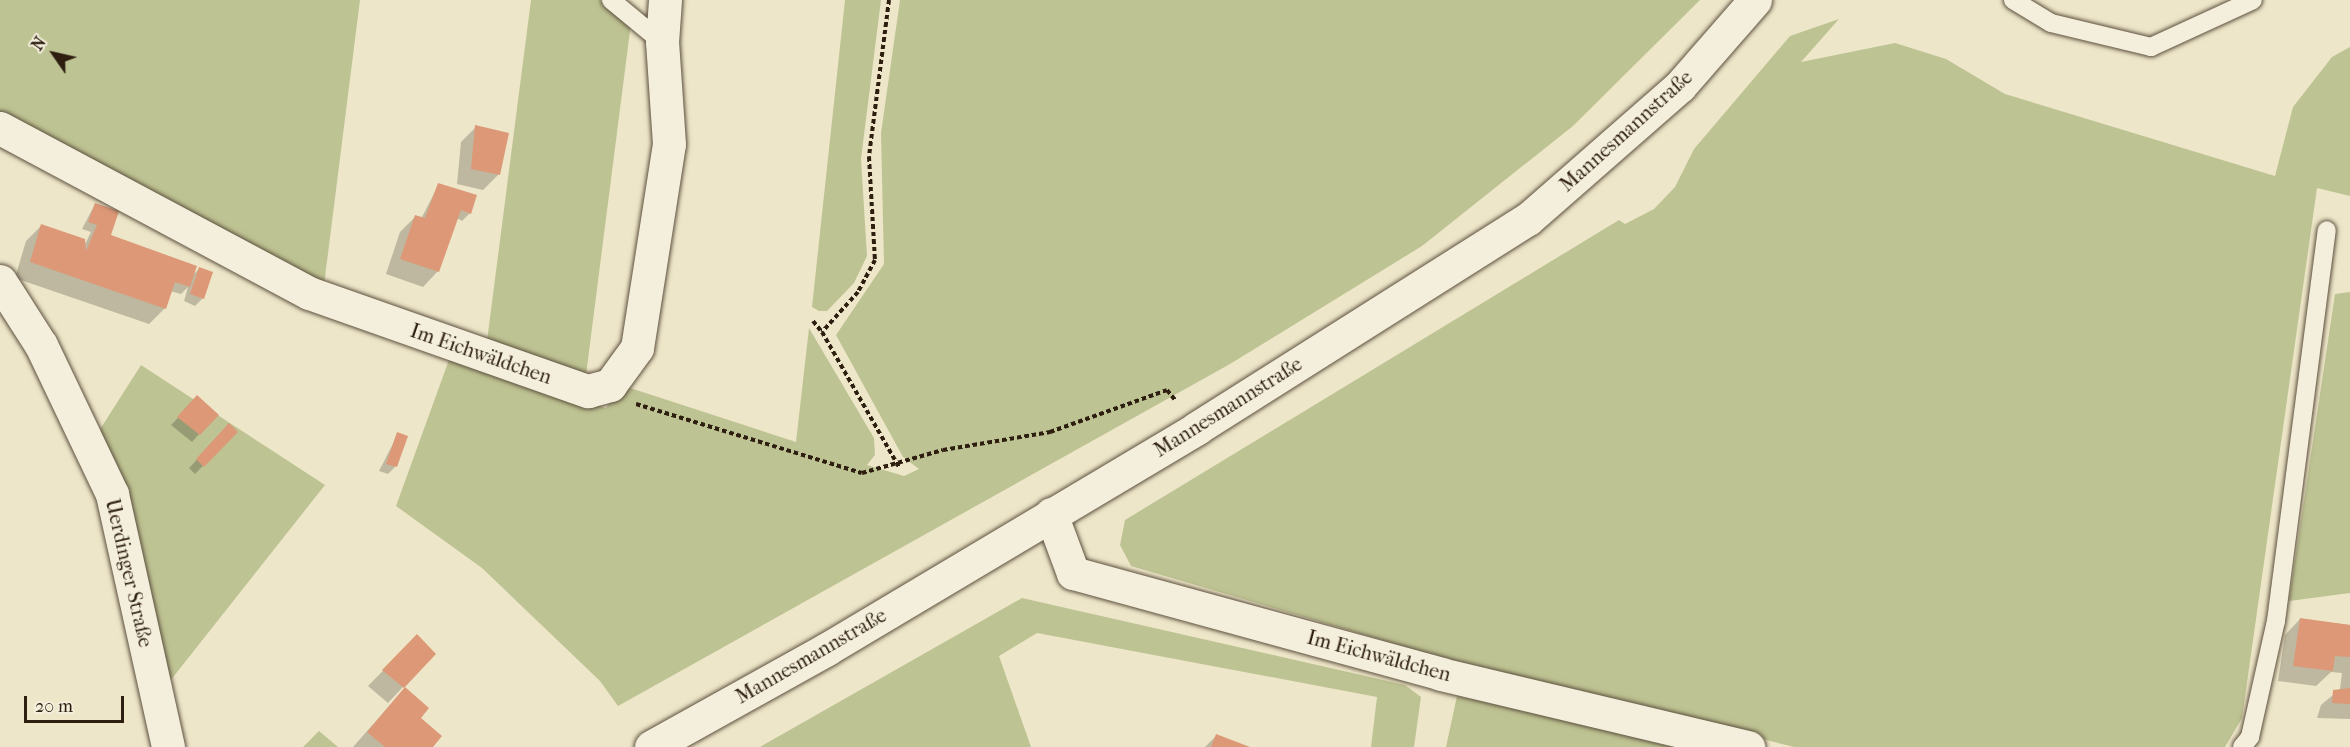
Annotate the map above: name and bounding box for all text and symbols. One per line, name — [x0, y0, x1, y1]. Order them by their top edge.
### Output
north arrow — [24, 24, 84, 84]
text: N — [27, 33, 50, 54]
street label: Mannesmannstraße — [1555, 65, 1697, 197]
street label: Im Eichwäldchen — [407, 319, 555, 389]
street label: Mannesmannstraße — [1149, 352, 1307, 462]
street label: Uerdinger Straße — [100, 496, 158, 650]
street label: Mannesmannstraße — [731, 603, 891, 709]
street label: Im Eichwäldchen — [1304, 625, 1454, 687]
scale bar — [27, 684, 128, 722]
text: 20 m — [35, 696, 73, 717]

